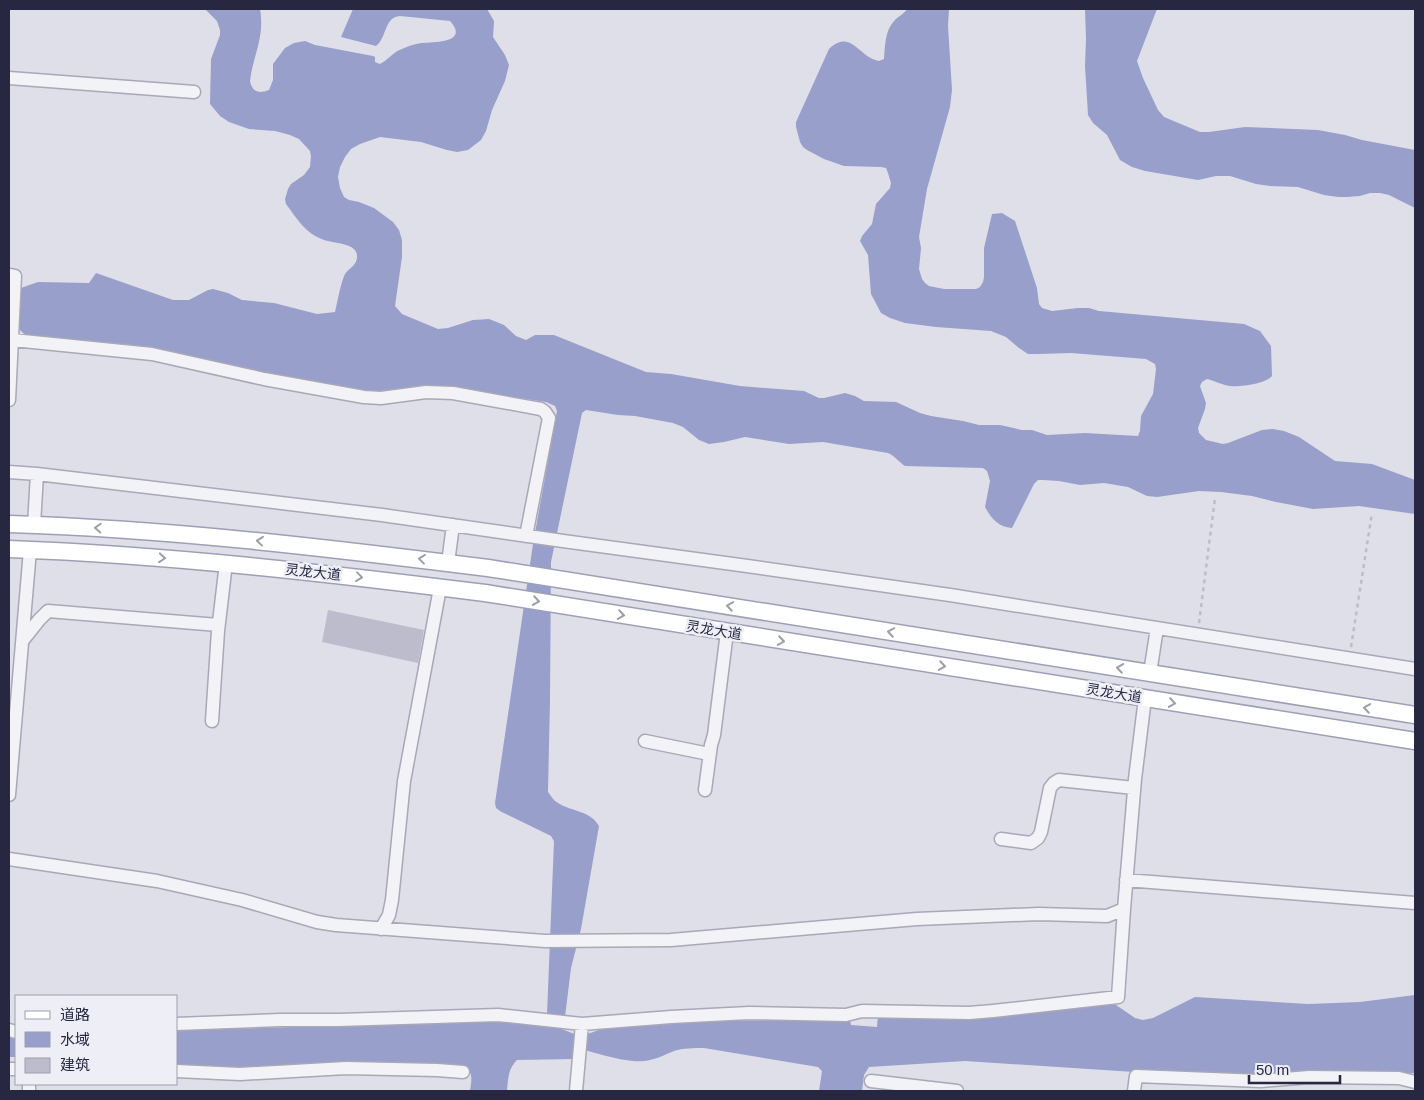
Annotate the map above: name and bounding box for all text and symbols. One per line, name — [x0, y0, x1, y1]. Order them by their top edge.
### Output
one-way arrow — [94, 522, 102, 533]
one-way arrow — [256, 536, 264, 547]
one-way arrow — [159, 552, 167, 563]
one-way arrow — [417, 554, 425, 565]
street label: 灵龙大道 — [284, 561, 342, 583]
one-way arrow — [355, 571, 363, 582]
one-way arrow — [532, 596, 541, 606]
one-way arrow — [726, 602, 734, 612]
one-way arrow — [617, 609, 625, 620]
street label: 灵龙大道 — [685, 618, 743, 642]
one-way arrow — [886, 627, 894, 638]
one-way arrow — [777, 635, 786, 645]
one-way arrow — [938, 661, 946, 671]
one-way arrow — [1116, 664, 1125, 674]
street label: 灵龙大道 — [1085, 681, 1143, 705]
one-way arrow — [1167, 697, 1176, 707]
one-way arrow — [1363, 703, 1371, 713]
legend — [15, 995, 178, 1085]
text: 道路 — [60, 1006, 90, 1023]
text: 水域 — [60, 1031, 90, 1048]
scale bar — [1249, 1052, 1340, 1084]
text: 建筑 — [60, 1056, 90, 1073]
text: 50 m — [1256, 1061, 1289, 1078]

